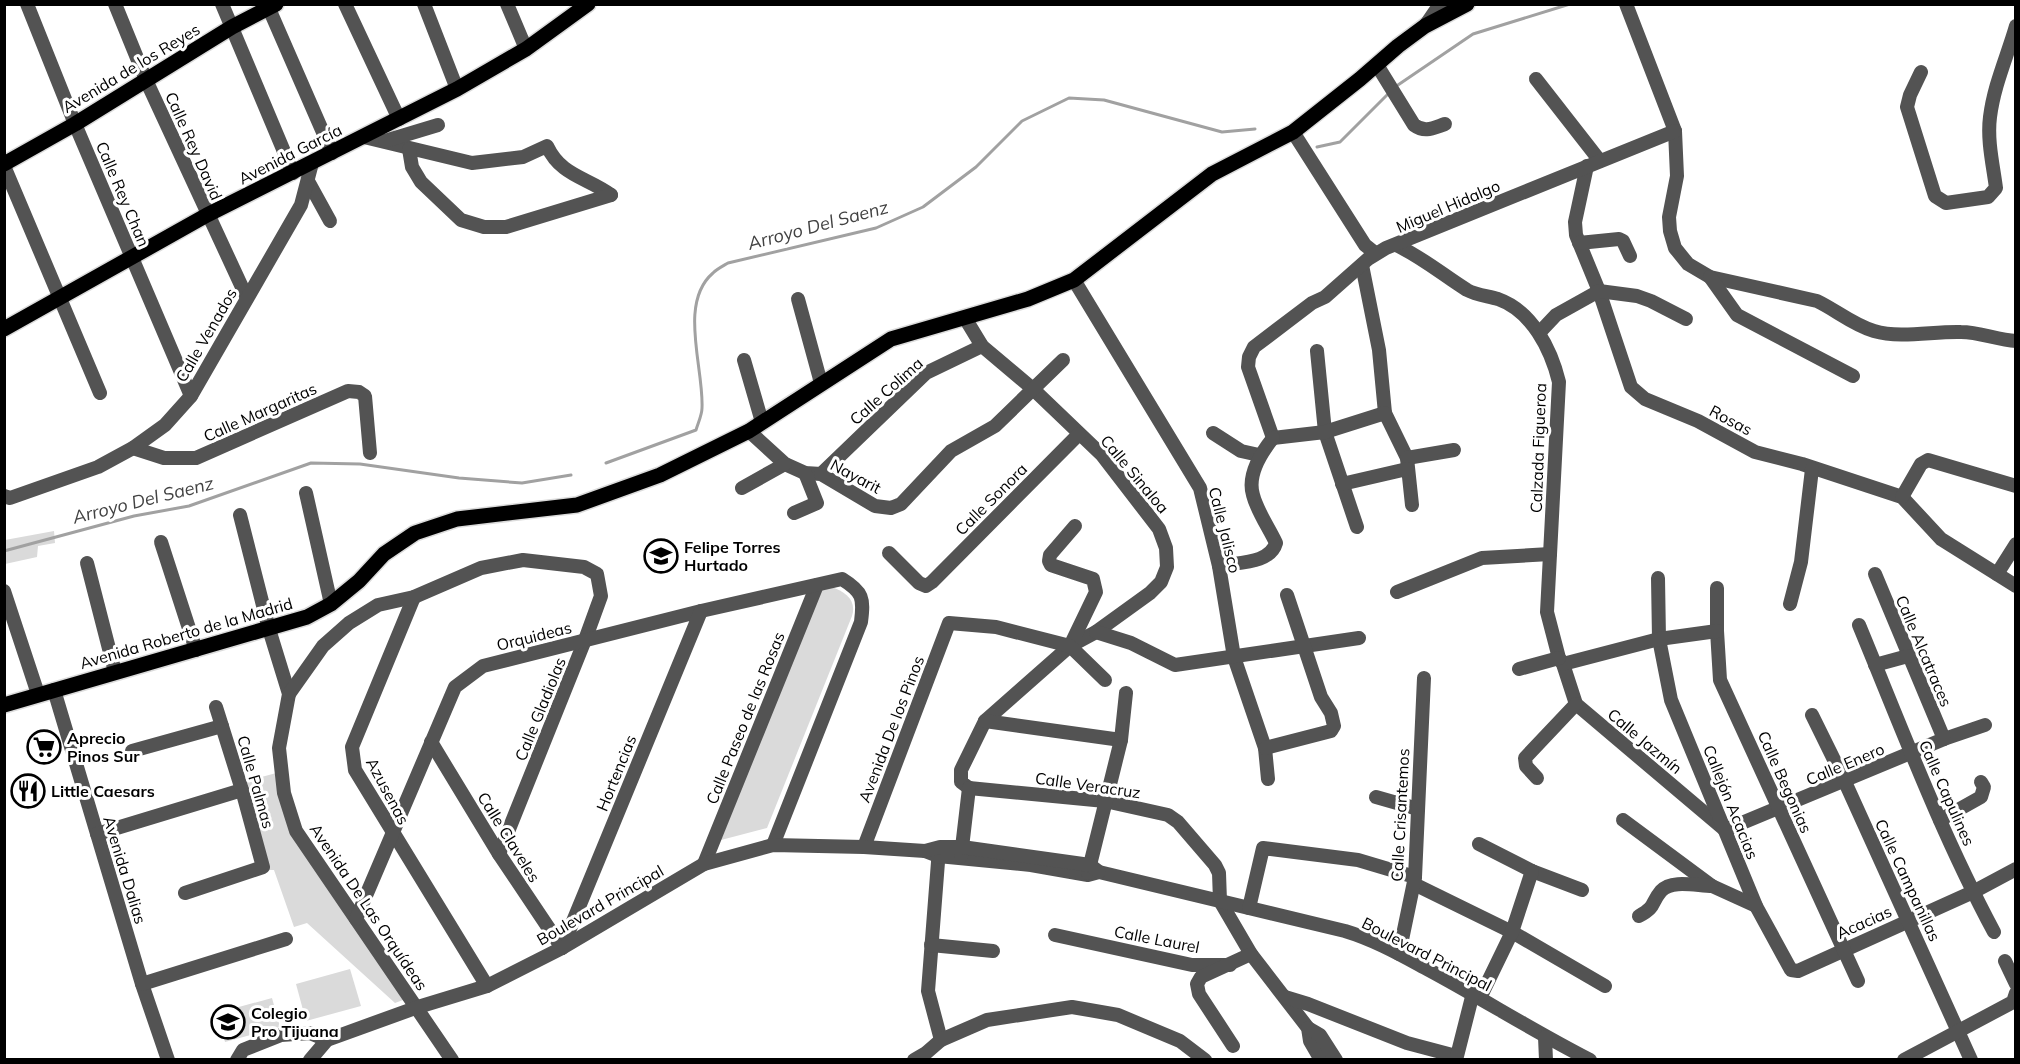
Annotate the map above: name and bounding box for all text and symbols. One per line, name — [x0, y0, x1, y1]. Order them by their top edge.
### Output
street label: Avenida de los Reyes — [59, 19, 204, 117]
street label: Calle Rey David — [161, 89, 227, 203]
street label: Avenida García — [235, 119, 345, 189]
street label: Calle Rey Chan — [92, 138, 154, 250]
street label: Miguel Hidalgo — [1393, 175, 1503, 237]
water label: Arroyo Del Saenz — [744, 195, 891, 255]
street label: Calle Venados — [171, 284, 241, 386]
street label: Calle Colima — [845, 353, 927, 429]
street label: Calle Margaritas — [200, 378, 320, 446]
street label: Calzada Figueroa — [1526, 383, 1550, 513]
street label: Rosas — [1706, 400, 1756, 440]
street label: Calle Sinaloa — [1096, 431, 1174, 517]
street label: Nayarit — [827, 454, 885, 498]
street label: Calle Sonora — [951, 459, 1031, 539]
water label: Arroyo Del Saenz — [69, 471, 217, 529]
street label: Calle Jalisco — [1205, 485, 1245, 575]
place label: Felipe Torres Hurtado — [684, 537, 780, 575]
school or university icon: Felipe Torres Hurtado — [643, 538, 679, 574]
street label: Calle Alcatraces — [1892, 592, 1957, 710]
street label: Avenida Roberto de la Madrid — [77, 593, 295, 673]
street label: Orquideas — [494, 617, 574, 655]
street label: Calle Paseo de las Rosas — [701, 629, 789, 807]
street label: Avenida De los Pinos — [854, 653, 928, 805]
street label: Calle Gladiolas — [510, 654, 570, 764]
street label: Calle Jazmín — [1604, 704, 1686, 778]
place label: Aprecio Pinos Sur — [67, 728, 140, 766]
street label: Calle Begonias — [1754, 728, 1817, 836]
supermarket icon: Aprecio Pinos Sur — [26, 729, 62, 765]
street label: Hortencias — [592, 732, 640, 814]
street label: Calle Palmas — [233, 733, 279, 831]
street label: Calle Capulines — [1915, 737, 1979, 849]
street label: Calle Enero — [1803, 739, 1887, 789]
street label: Callejón Acacias — [1699, 742, 1763, 862]
street label: Calle Crisantemos — [1387, 748, 1413, 882]
street label: Azusenas — [362, 754, 414, 828]
street label: Calle Veracruz — [1034, 768, 1142, 802]
restaurant icon: Little Caesars — [10, 773, 46, 809]
place label: Little Caesars — [51, 781, 155, 801]
street label: Calle Claveles — [473, 788, 545, 886]
street label: Avenida Dalias — [99, 814, 151, 926]
street label: Calle Campanillas — [1871, 816, 1945, 944]
street label: Avenida De Las Orquídeas — [306, 820, 432, 994]
street label: Boulevard Principal — [533, 861, 667, 949]
street label: Acacias — [1833, 901, 1895, 943]
street label: Boulevard Principal — [1359, 913, 1495, 995]
street label: Calle Laurel — [1113, 921, 1201, 957]
place label: Colegio Pro Tijuana — [251, 1003, 339, 1041]
school or university icon: Colegio Pro Tijuana — [210, 1004, 246, 1040]

